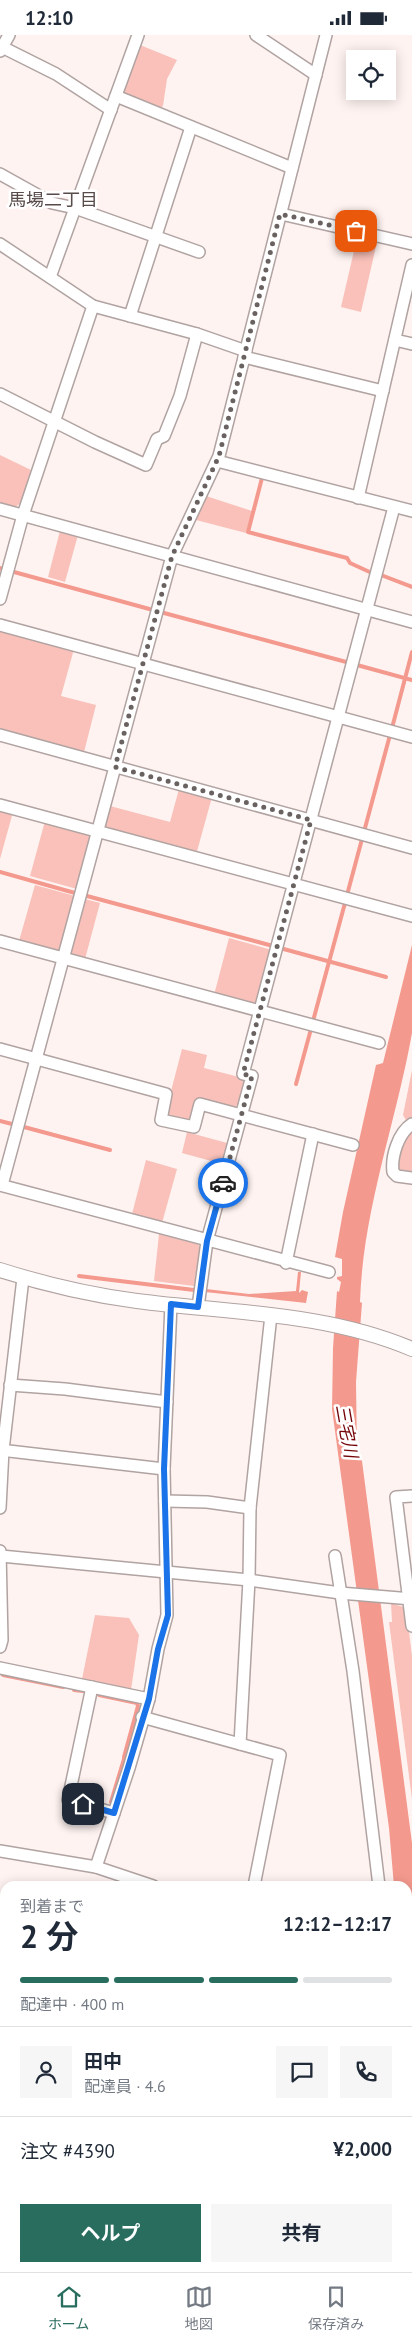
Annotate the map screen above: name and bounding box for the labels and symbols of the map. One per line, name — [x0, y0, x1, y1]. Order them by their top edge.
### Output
district label: 馬場二丁目 — [8, 188, 98, 211]
pin — [335, 210, 377, 252]
courier — [198, 1158, 248, 1208]
water label: 三宅川 — [331, 1402, 363, 1462]
pin — [62, 1783, 104, 1825]

